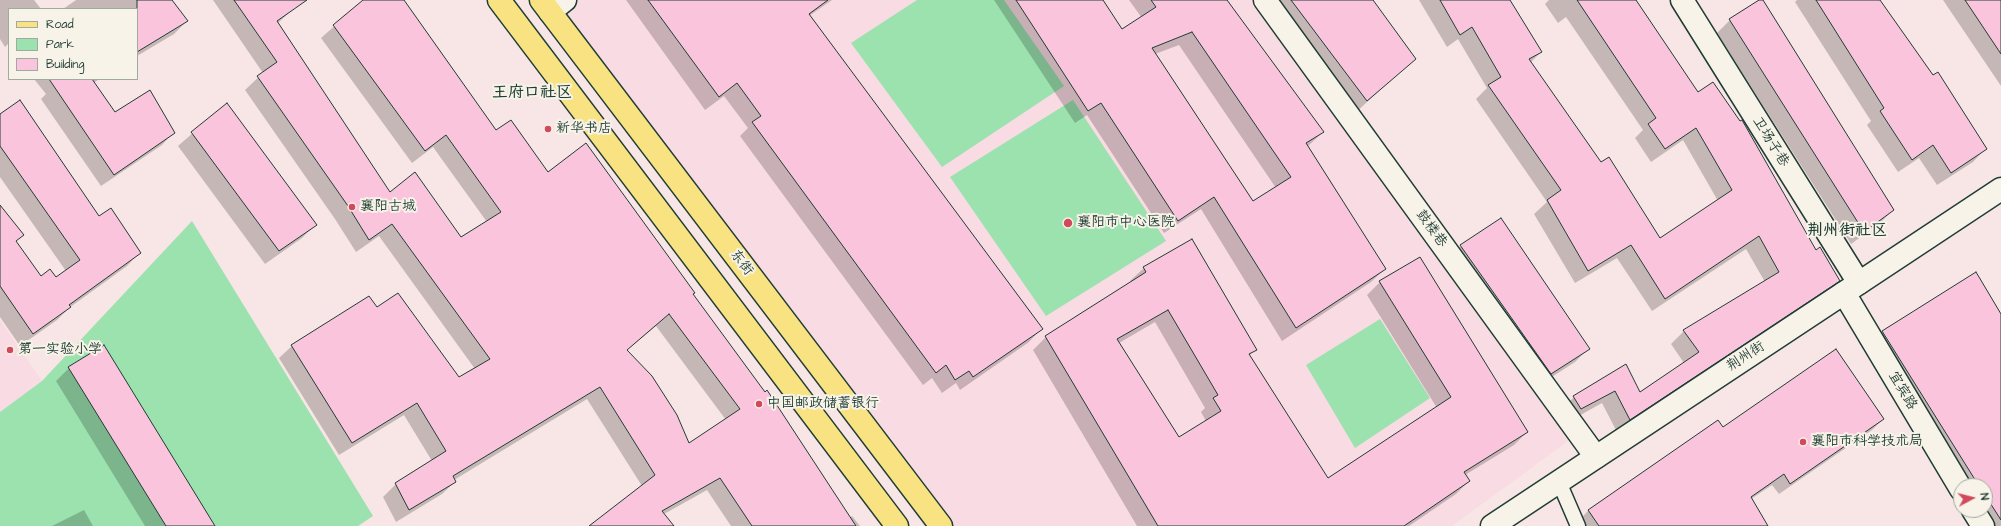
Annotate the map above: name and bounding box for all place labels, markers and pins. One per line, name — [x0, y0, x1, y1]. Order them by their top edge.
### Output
place label: 新华书店 — [556, 121, 612, 137]
marker: 新华书店 — [543, 124, 553, 134]
place label: 襄阳古城 — [360, 199, 416, 215]
marker: 襄阳古城 — [347, 202, 357, 212]
place label: 襄阳市中心医院 — [1077, 215, 1175, 231]
marker: 襄阳市中心医院 — [1062, 217, 1074, 229]
place label: 第一实验小学 — [18, 342, 102, 358]
marker: 第一实验小学 — [5, 345, 15, 355]
place label: 中国邮政储蓄银行 — [767, 396, 879, 412]
marker: 中国邮政储蓄银行 — [754, 399, 764, 409]
place label: 襄阳市科学技术局 — [1811, 434, 1923, 450]
marker: 襄阳市科学技术局 — [1798, 437, 1808, 447]

